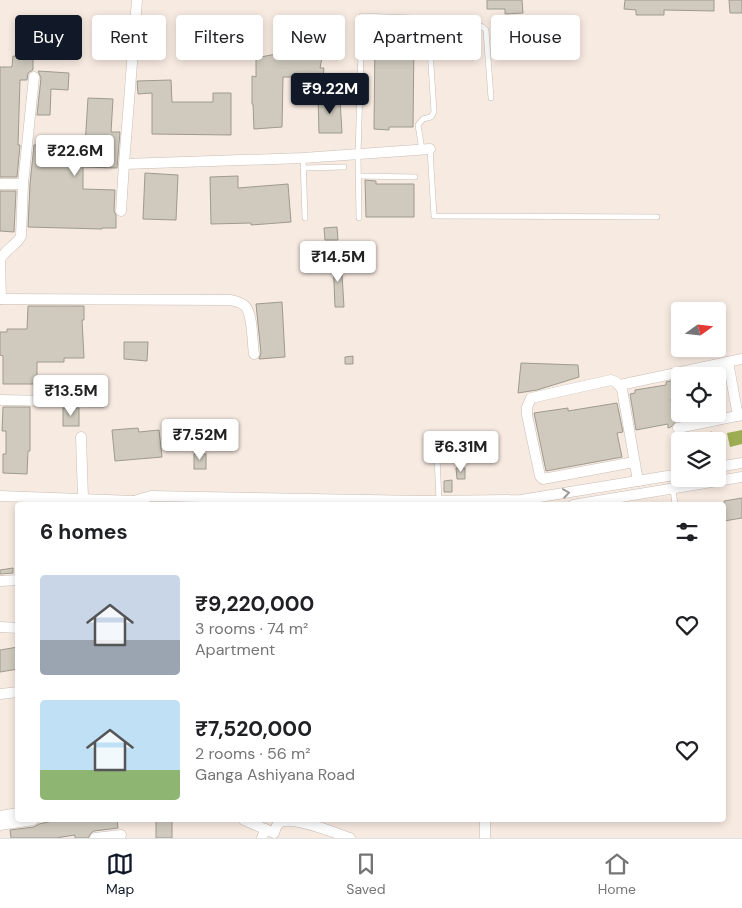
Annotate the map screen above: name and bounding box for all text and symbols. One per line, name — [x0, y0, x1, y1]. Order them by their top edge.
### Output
chip: Buy — [15, 15, 82, 60]
chip: Rent — [92, 15, 166, 60]
chip: Filters — [176, 15, 263, 60]
chip: New — [273, 15, 345, 60]
chip: Apartment — [355, 15, 481, 60]
chip: House — [491, 15, 580, 60]
pin: ₹9.22M — [289, 72, 371, 115]
text: ₹9.22M — [302, 78, 358, 99]
pin: ₹22.6M — [34, 134, 116, 177]
text: ₹22.6M — [47, 140, 103, 161]
pin: ₹14.5M — [297, 240, 379, 283]
text: ₹14.5M — [311, 246, 365, 267]
north arrow — [671, 302, 726, 358]
map controls — [671, 302, 726, 487]
button: locate — [671, 367, 726, 422]
pin: ₹13.5M — [30, 374, 112, 417]
text: ₹13.5M — [44, 380, 98, 401]
pin: ₹7.52M — [159, 418, 241, 461]
text: ₹7.52M — [173, 424, 227, 445]
pin: ₹6.31M — [420, 430, 502, 473]
button: layers — [671, 432, 726, 487]
text: ₹6.31M — [434, 436, 488, 457]
one-way arrow — [562, 488, 571, 498]
text: 6 homes — [40, 518, 128, 546]
icon: filters — [673, 518, 701, 546]
text: ₹9,220,000 — [195, 590, 314, 618]
icon: home — [80, 595, 140, 655]
icon: heart — [673, 611, 701, 639]
text: 3 rooms · 74 m² — [195, 618, 308, 639]
text: Apartment — [195, 639, 275, 660]
text: ₹7,520,000 — [195, 715, 312, 743]
icon: home — [80, 720, 140, 780]
icon: heart — [673, 736, 701, 764]
text: 2 rooms · 56 m² — [195, 743, 311, 764]
text: Ganga Ashiyana Road — [195, 764, 355, 785]
tab: Map — [106, 850, 134, 898]
tab: Saved — [346, 850, 386, 898]
tab: Home — [598, 850, 636, 898]

